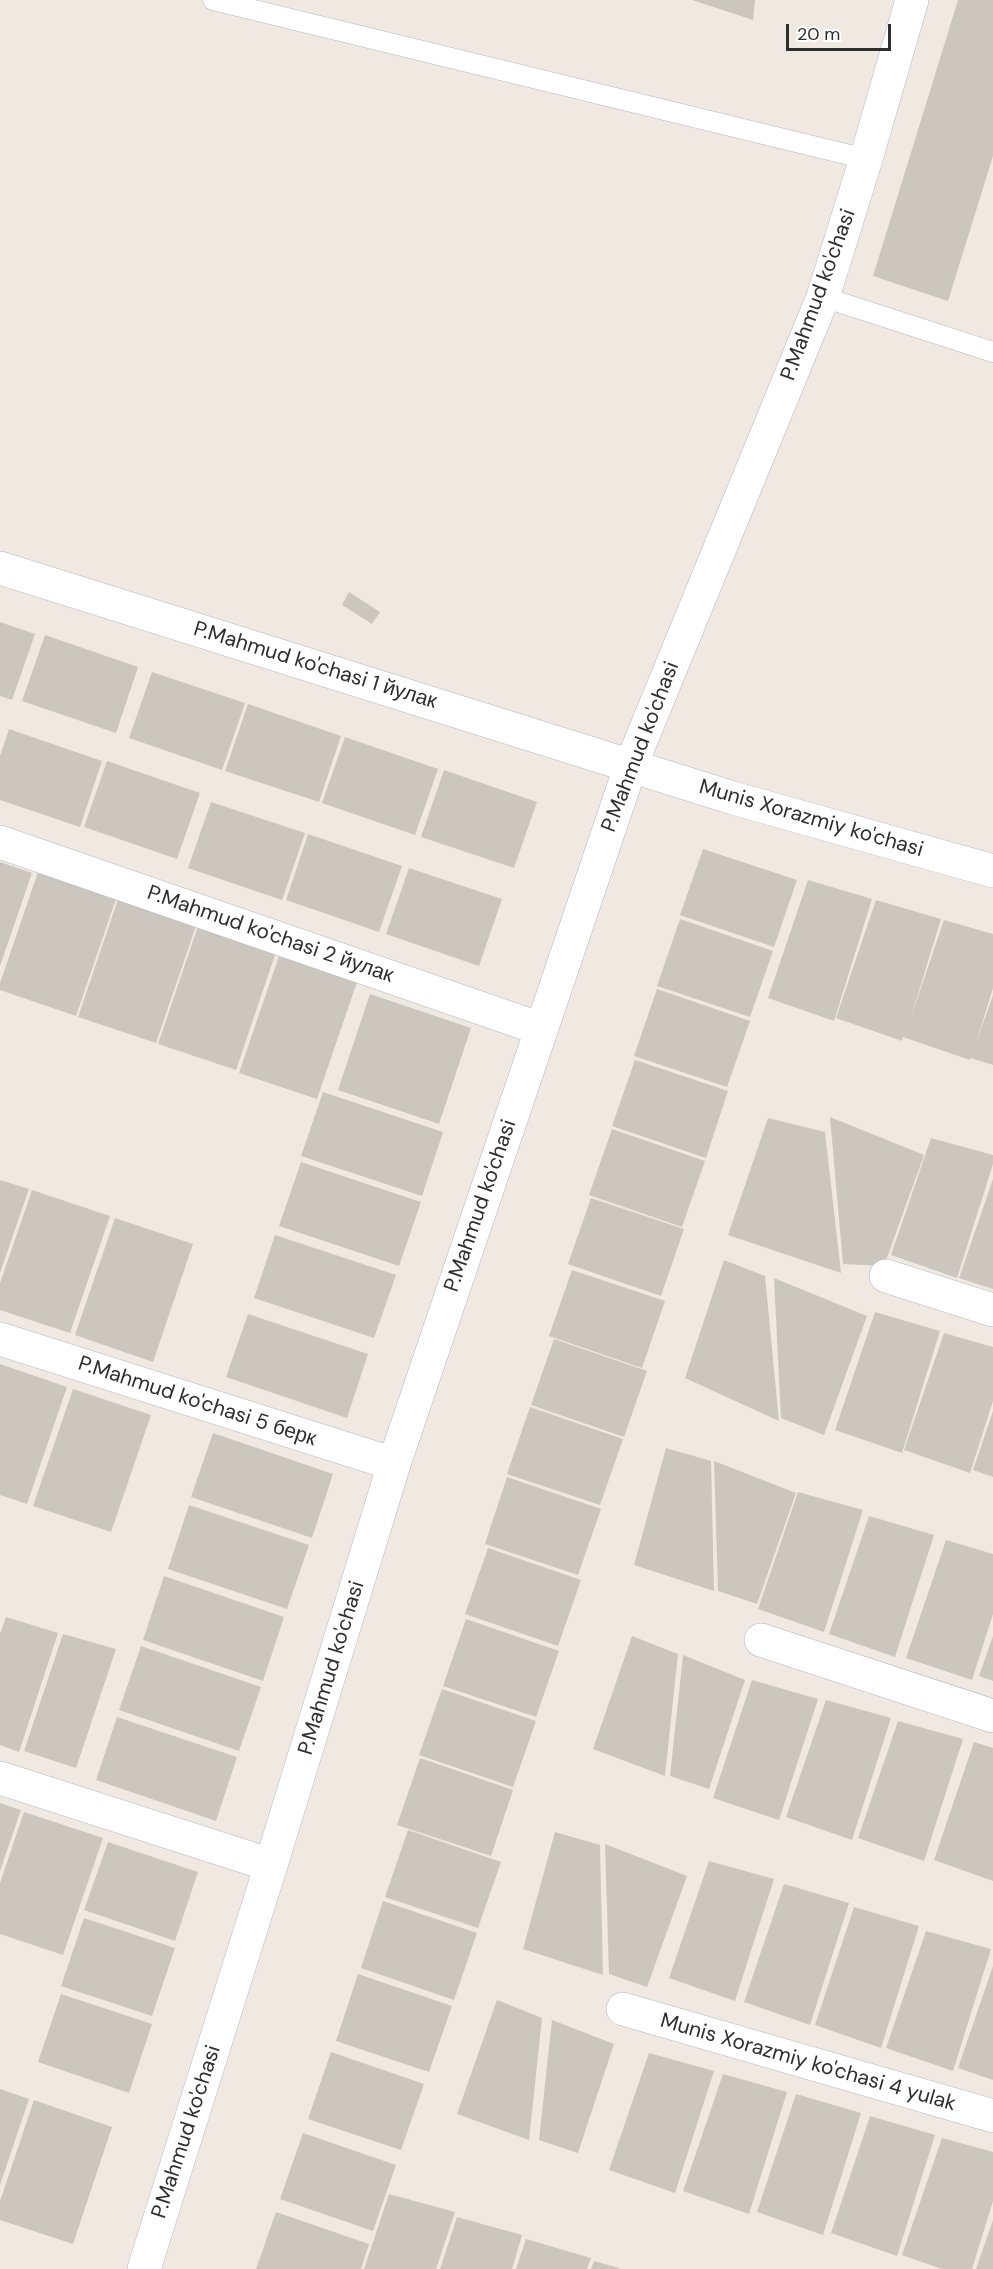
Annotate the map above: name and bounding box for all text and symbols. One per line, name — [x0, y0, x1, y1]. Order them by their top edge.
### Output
scale bar — [789, 12, 894, 50]
text: 20 m — [797, 22, 840, 46]
street label: P.Mahmud ko'chasi — [776, 206, 862, 384]
street label: P.Mahmud ko'chasi 1 йулак — [190, 617, 440, 715]
street label: P.Mahmud ko'chasi — [597, 658, 685, 836]
street label: Munis Xorazmiy ko'chasi — [696, 775, 926, 863]
street label: P.Mahmud ko'chasi 2 йулак — [144, 881, 396, 989]
street label: P.Mahmud ko'chasi — [440, 1117, 522, 1295]
street label: P.Mahmud ko'chasi 5 берк — [75, 1352, 319, 1452]
street label: P.Mahmud ko'chasi — [294, 1578, 370, 1758]
street label: Munis Xorazmiy ko'chasi 4 yulak — [657, 2009, 959, 2117]
street label: P.Mahmud ko'chasi — [147, 2042, 227, 2222]

